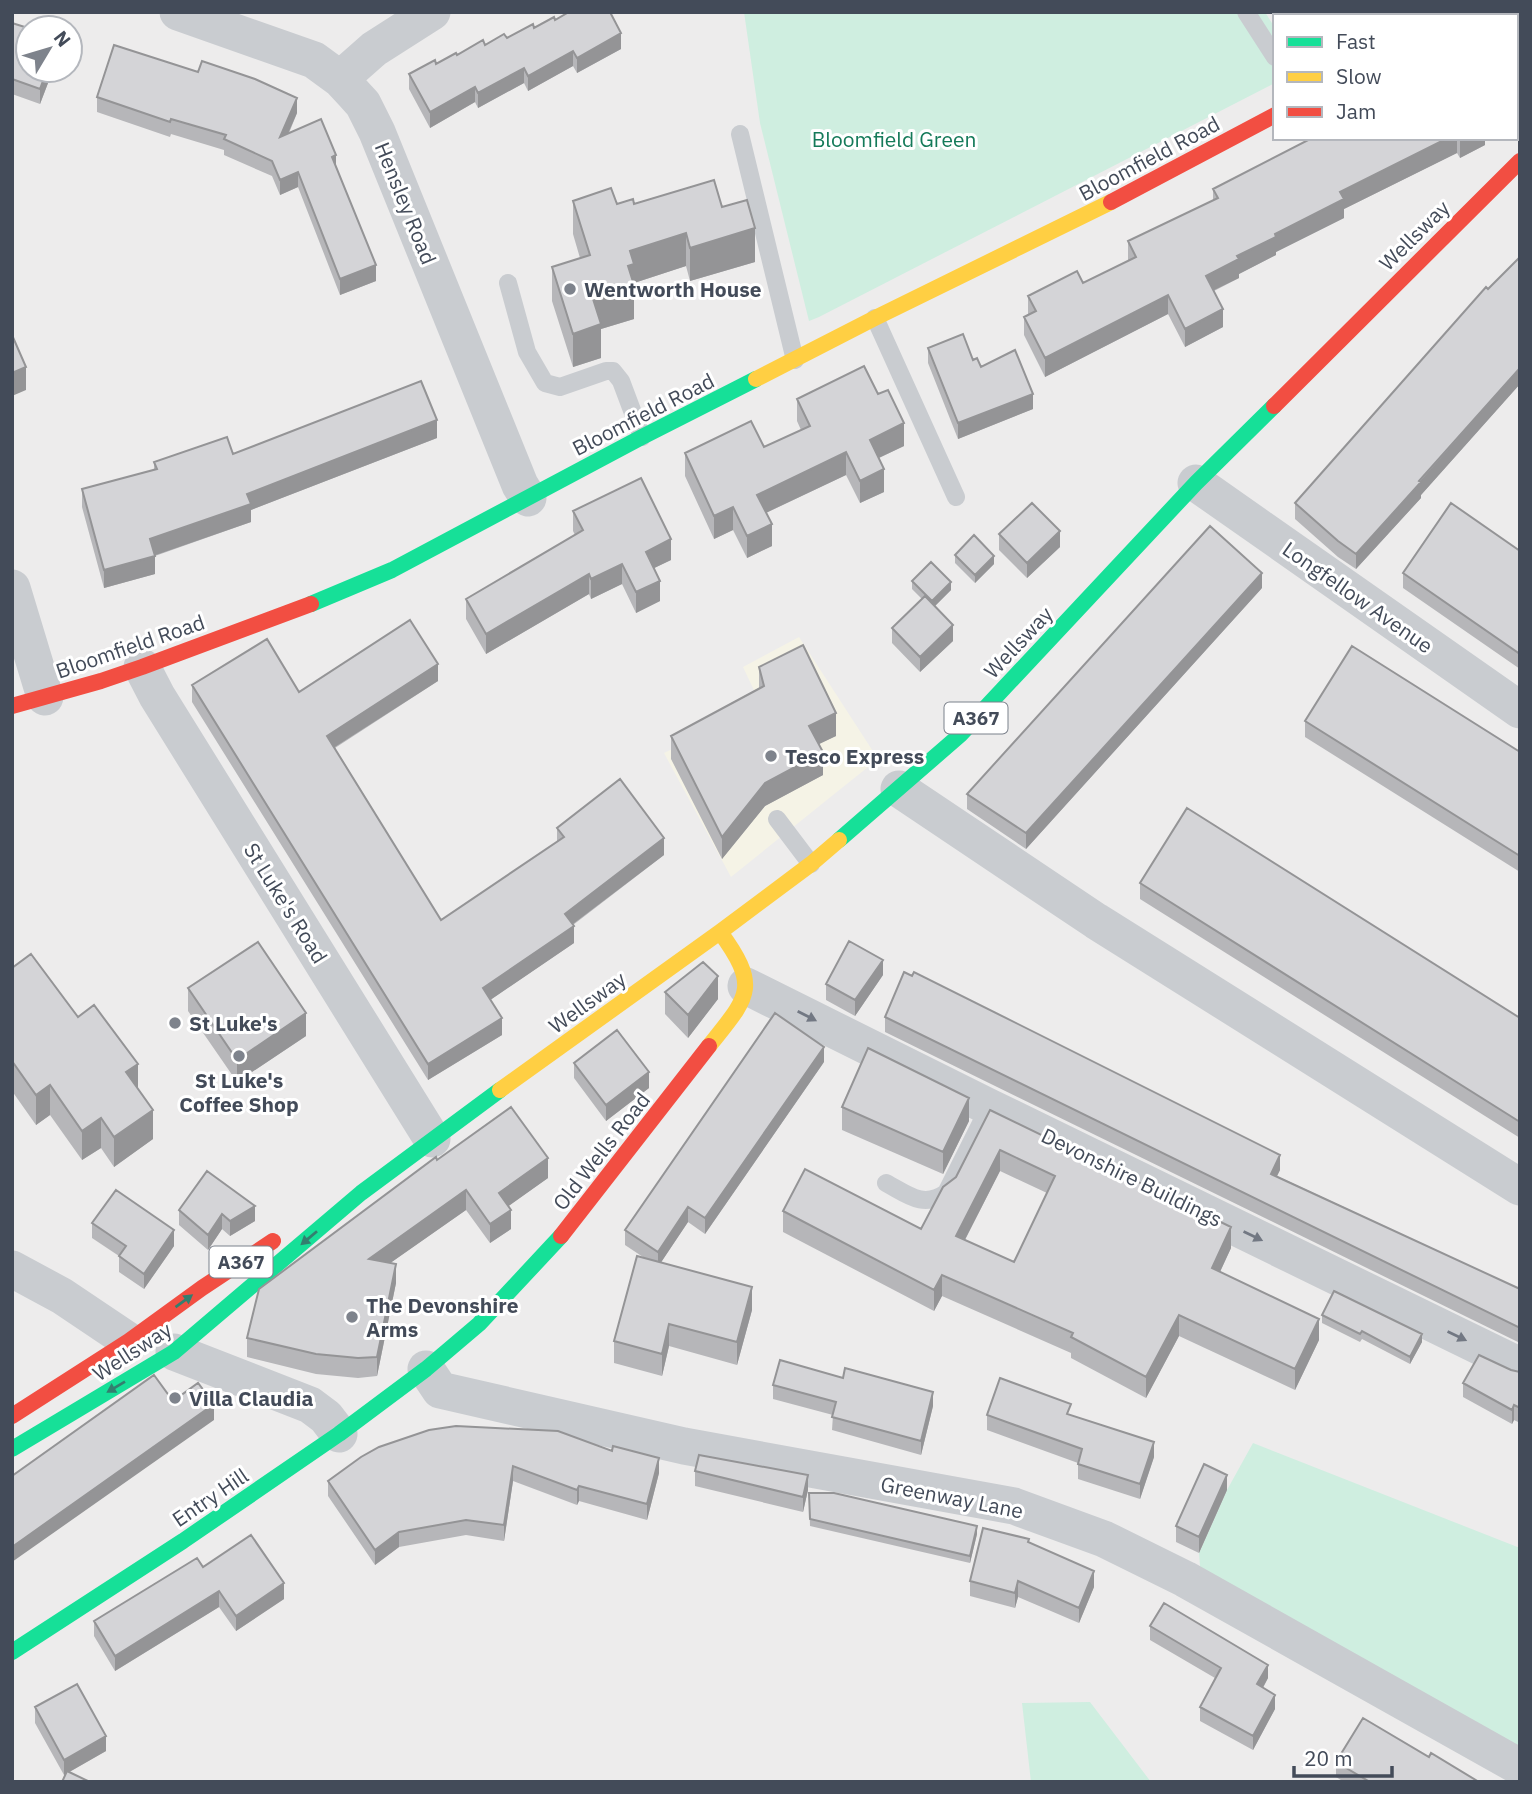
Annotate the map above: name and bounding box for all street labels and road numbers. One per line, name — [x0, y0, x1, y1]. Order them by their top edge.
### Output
street label: Bloomfield Road — [1074, 109, 1224, 207]
street label: Hensley Road — [369, 138, 443, 268]
street label: Wellsway — [1373, 193, 1456, 276]
street label: Bloomfield Road — [567, 366, 719, 462]
street label: Longfellow Avenue — [1277, 535, 1439, 659]
street label: Wellsway — [977, 600, 1059, 684]
street label: Bloomfield Road — [52, 607, 208, 685]
road number: A367 — [944, 702, 1007, 734]
street label: St Luke's Road — [238, 837, 334, 969]
street label: Wellsway — [543, 964, 632, 1039]
street label: Old Wells Road — [546, 1086, 656, 1216]
street label: Devonshire Buildings — [1037, 1121, 1227, 1233]
road number: A367 — [210, 1246, 272, 1278]
street label: Wellsway — [87, 1315, 177, 1387]
street label: Entry Hill — [166, 1461, 254, 1533]
street label: Greenway Lane — [878, 1469, 1026, 1525]

